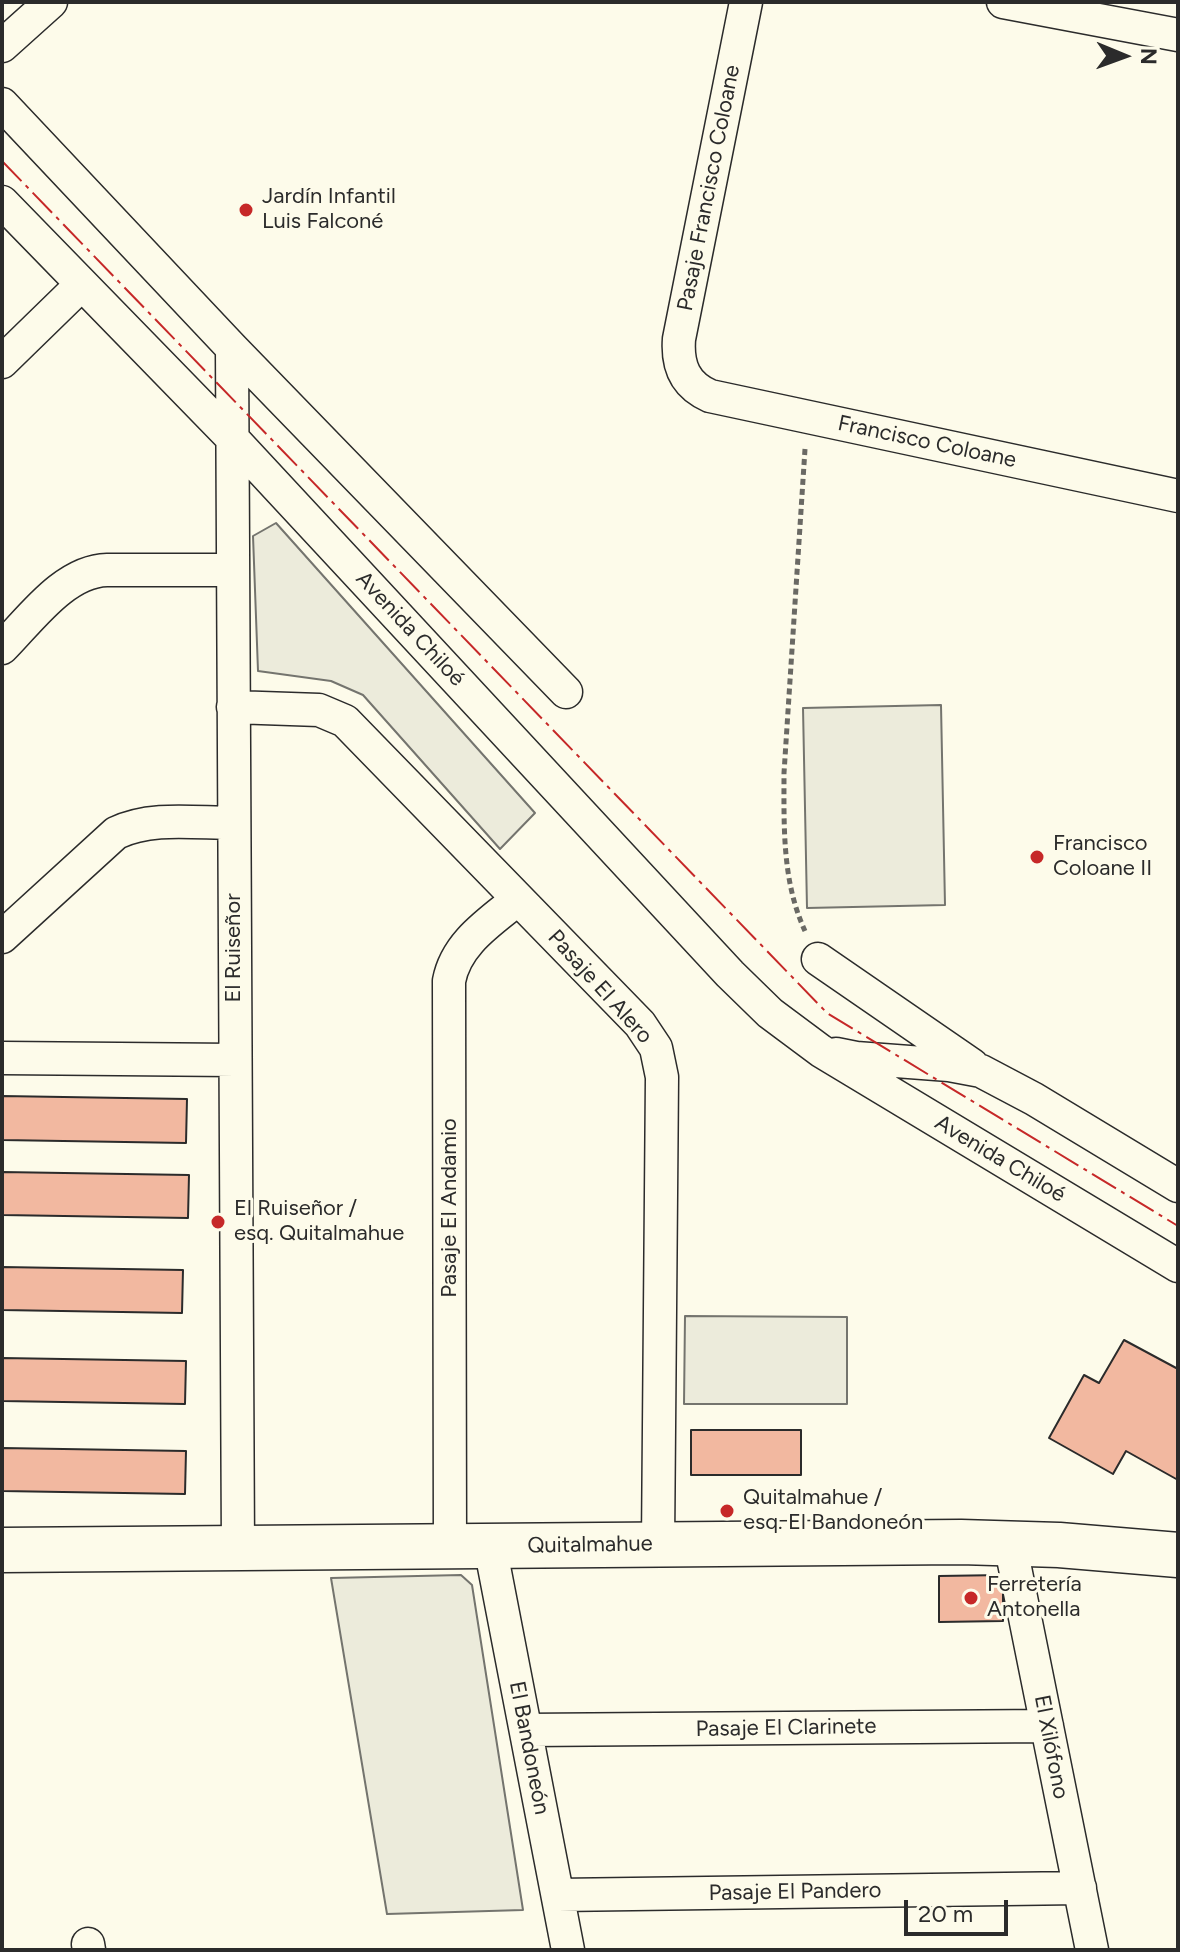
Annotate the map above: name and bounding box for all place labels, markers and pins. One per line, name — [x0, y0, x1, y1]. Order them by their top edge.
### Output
place label: Jardín Infantil Luis Falconé — [262, 184, 396, 236]
marker: Jardín Infantil Luis Falconé — [237, 201, 255, 219]
place label: Francisco Coloane II — [1053, 831, 1152, 882]
marker: Francisco Coloane II — [1028, 848, 1046, 866]
place label: El Ruiseñor / esq. Quitalmahue — [234, 1196, 404, 1248]
marker: El Ruiseñor / esq. Quitalmahue — [209, 1213, 227, 1231]
place label: Quitalmahue / esq. El Bandoneón — [743, 1485, 923, 1536]
marker: Quitalmahue / esq. El Bandoneón — [718, 1502, 736, 1520]
place label: Ferretería Antonella — [987, 1572, 1082, 1624]
marker: Ferretería Antonella — [962, 1589, 980, 1607]

